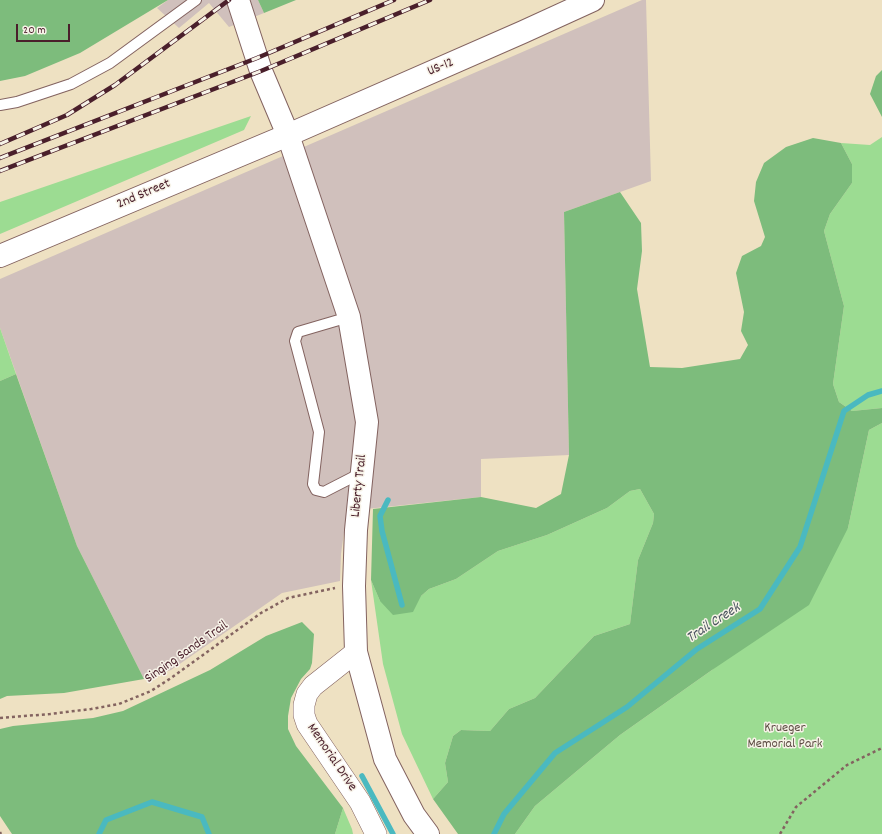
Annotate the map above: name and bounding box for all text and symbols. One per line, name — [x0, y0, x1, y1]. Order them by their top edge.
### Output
scale bar — [18, 16, 72, 42]
text: 20 m — [23, 22, 46, 39]
street label: US-12 — [425, 55, 457, 81]
street label: 2nd Street — [115, 176, 173, 214]
street label: Liberty Trail — [348, 454, 372, 518]
water label: Trail Creek — [684, 600, 744, 648]
street label: Singing Sands Trail — [142, 618, 232, 688]
street label: Memorial Drive — [302, 721, 360, 795]
park label: Krueger Memorial Park — [748, 721, 822, 754]

